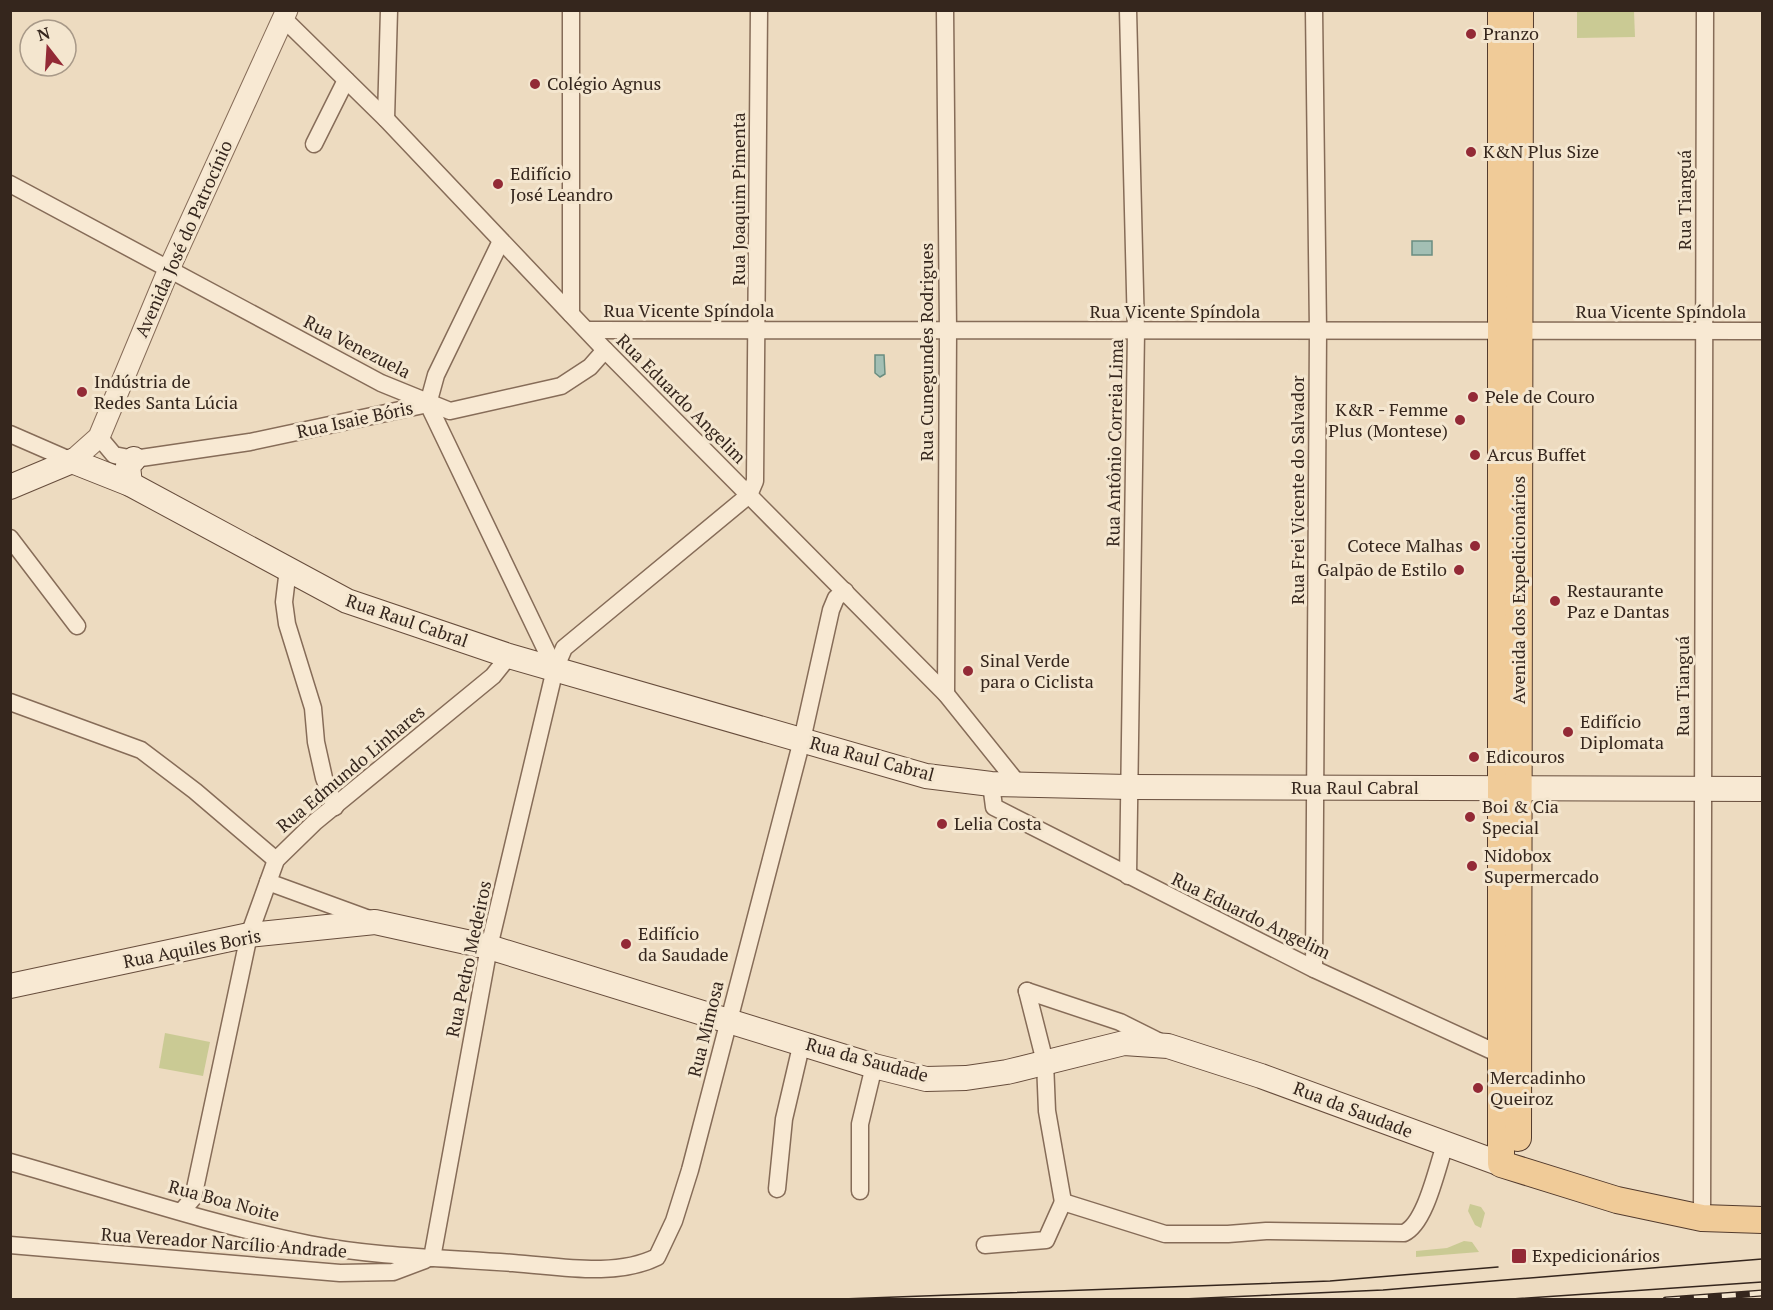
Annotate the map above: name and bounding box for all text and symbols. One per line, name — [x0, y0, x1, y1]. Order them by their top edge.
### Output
north arrow — [18, 18, 78, 78]
text: N — [35, 21, 53, 46]
place label: Pranzo — [1483, 21, 1539, 45]
marker: Pranzo — [1464, 27, 1478, 41]
place label: Colégio Agnus — [547, 71, 661, 95]
marker: Colégio Agnus — [528, 77, 542, 91]
street label: Rua Joaquim Pimenta — [726, 112, 750, 286]
street label: Avenida José do Patrocínio — [129, 136, 237, 341]
place label: K&N Plus Size — [1483, 139, 1599, 163]
marker: K&N Plus Size — [1464, 145, 1478, 159]
street label: Rua Tianguá — [1672, 150, 1696, 250]
place label: Edifício José Leandro — [510, 161, 613, 206]
marker: Edifício José Leandro — [491, 177, 505, 191]
street label: Rua Cunegundes Rodrigues — [914, 243, 938, 461]
street label: Rua Vicente Spíndola — [604, 298, 774, 322]
street label: Rua Vicente Spíndola — [1090, 299, 1260, 323]
street label: Rua Vicente Spíndola — [1576, 299, 1746, 323]
street label: Rua Venezuela — [300, 309, 415, 383]
street label: Rua Eduardo Angelim — [612, 328, 752, 469]
street label: Rua Antônio Correia Lima — [1100, 339, 1128, 547]
place label: Indústria de Redes Santa Lúcia — [94, 369, 238, 414]
street label: Rua Frei Vicente do Salvador — [1285, 375, 1309, 605]
place label: Pele de Couro — [1485, 384, 1595, 408]
marker: Indústria de Redes Santa Lúcia — [75, 385, 89, 399]
marker: Pele de Couro — [1466, 390, 1480, 404]
street label: Rua Isaie Bóris — [294, 395, 415, 443]
place label: K&R - Femme Plus (Montese) — [1328, 397, 1448, 442]
marker: K&R - Femme Plus (Montese) — [1453, 413, 1467, 427]
place label: Arcus Buffet — [1487, 442, 1587, 466]
marker: Arcus Buffet — [1468, 448, 1482, 462]
street label: Avenida dos Expedicionários — [1506, 476, 1530, 704]
place label: Cotece Malhas — [1347, 533, 1463, 557]
marker: Cotece Malhas — [1468, 539, 1482, 553]
place label: Galpão de Estilo — [1317, 557, 1447, 581]
marker: Galpão de Estilo — [1452, 563, 1466, 577]
place label: Restaurante Paz e Dantas — [1567, 578, 1669, 623]
street label: Rua Raul Cabral — [343, 588, 472, 652]
marker: Restaurante Paz e Dantas — [1548, 594, 1562, 608]
street label: Rua Tianguá — [1670, 636, 1694, 736]
place label: Sinal Verde para o Ciclista — [980, 648, 1094, 693]
marker: Sinal Verde para o Ciclista — [961, 664, 975, 678]
street label: Rua Edmundo Linhares — [271, 699, 429, 837]
place label: Edifício Diplomata — [1580, 709, 1664, 754]
marker: Edifício Diplomata — [1561, 725, 1575, 739]
street label: Rua Raul Cabral — [807, 730, 937, 786]
place label: Edicouros — [1486, 744, 1565, 768]
marker: Edicouros — [1467, 750, 1481, 764]
street label: Rua Raul Cabral — [1291, 775, 1419, 799]
place label: Boi & Cia Special — [1482, 794, 1559, 839]
marker: Boi & Cia Special — [1463, 810, 1477, 824]
place label: Lelia Costa — [954, 811, 1042, 835]
marker: Lelia Costa — [935, 817, 949, 831]
place label: Nidobox Supermercado — [1484, 843, 1599, 888]
marker: Nidobox Supermercado — [1465, 859, 1479, 873]
street label: Rua Eduardo Angelim — [1168, 866, 1335, 964]
street label: Rua Pedro Medeiros — [440, 878, 496, 1039]
place label: Edifício da Saudade — [638, 921, 729, 966]
street label: Rua Aquiles Boris — [121, 923, 263, 973]
marker: Edifício da Saudade — [619, 937, 633, 951]
street label: Rua Mimosa — [681, 978, 729, 1080]
street label: Rua da Saudade — [803, 1031, 931, 1087]
place label: Mercadinho Queiroz — [1490, 1065, 1586, 1110]
street label: Rua da Saudade — [1290, 1075, 1416, 1143]
marker: Mercadinho Queiroz — [1471, 1081, 1485, 1095]
street label: Rua Boa Noite — [166, 1174, 282, 1226]
street label: Rua Vereador Narcílio Andrade — [100, 1221, 348, 1263]
place label: Expedicionários — [1532, 1243, 1660, 1267]
marker: Expedicionários — [1510, 1247, 1528, 1265]

